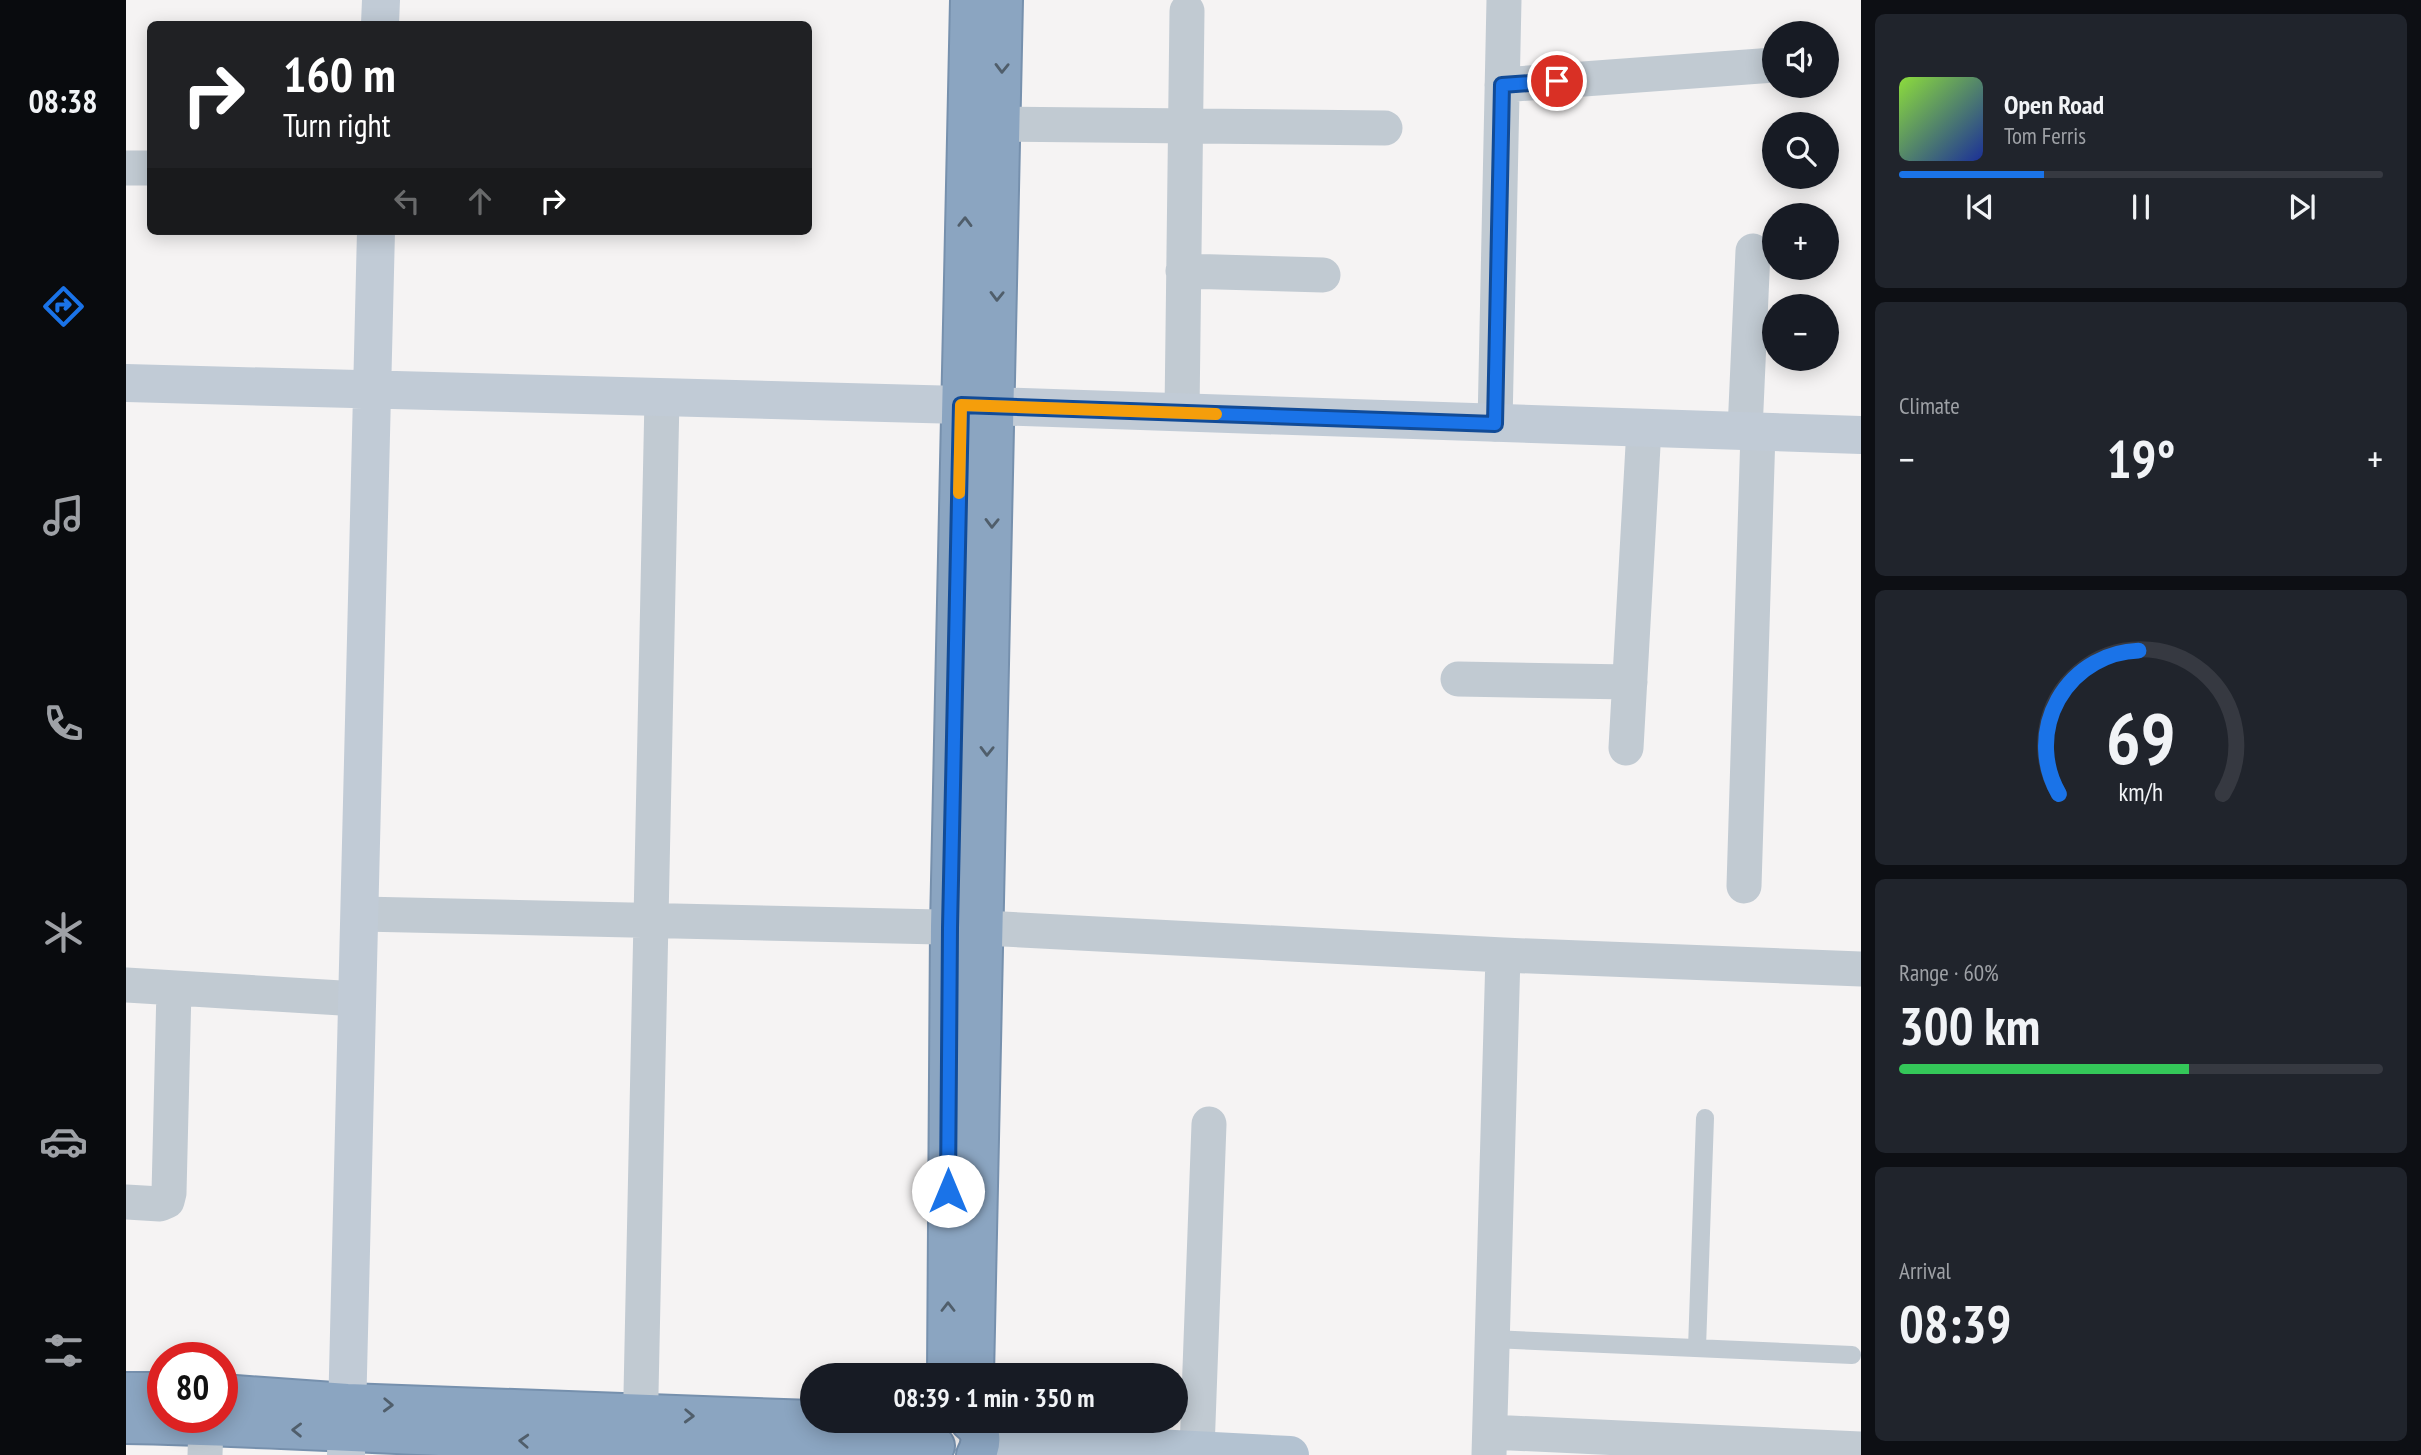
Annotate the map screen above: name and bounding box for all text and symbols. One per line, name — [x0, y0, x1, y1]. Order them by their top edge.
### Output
map controls — [1762, 21, 1839, 371]
button: sound — [1762, 21, 1839, 98]
text: 160 m — [283, 42, 396, 106]
icon: right — [168, 49, 259, 140]
pin — [1527, 51, 1587, 111]
icon: arrive — [1538, 62, 1576, 100]
one-way arrow — [994, 63, 1009, 74]
text: 08:38 — [28, 80, 98, 122]
text: Open Road — [2004, 88, 2104, 121]
text: Turn right — [283, 104, 391, 146]
button: search — [1762, 112, 1839, 189]
text: Tom Ferris — [2004, 121, 2086, 150]
icon: left — [388, 182, 426, 220]
icon: ahead — [461, 182, 499, 220]
icon: right — [534, 182, 572, 220]
icon: previous — [1961, 188, 1999, 226]
icon: pause — [2122, 188, 2160, 226]
icon: next — [2283, 188, 2321, 226]
button: + — [1762, 203, 1839, 280]
one-way arrow — [958, 217, 973, 228]
icon: directions — [39, 282, 88, 331]
one-way arrow — [989, 290, 1004, 301]
button: − — [1762, 294, 1839, 371]
text: Climate — [1899, 391, 1960, 420]
text: 19° — [2107, 425, 2175, 492]
text: − — [1899, 434, 1915, 483]
text: + — [2367, 434, 2383, 483]
icon: music — [39, 491, 88, 540]
one-way arrow — [984, 518, 1000, 529]
text: 69 — [2106, 690, 2176, 784]
icon: phone — [39, 699, 88, 748]
one-way arrow — [980, 745, 995, 756]
text: km/h — [2119, 775, 2163, 807]
icon: climate — [39, 908, 88, 957]
text: Range · 60% — [1899, 958, 1999, 987]
text: 300 km — [1899, 992, 2040, 1059]
icon: car — [39, 1117, 88, 1166]
position arrow — [911, 1154, 985, 1228]
text: Arrival — [1899, 1256, 1951, 1285]
text: 08:39 — [1899, 1290, 2011, 1357]
one-way arrow — [940, 1302, 956, 1312]
icon: filters — [39, 1326, 88, 1375]
speed limit sign: 80 — [147, 1342, 238, 1433]
text: 08:39 · 1 min · 350 m — [894, 1381, 1094, 1414]
one-way arrow — [383, 1397, 394, 1413]
one-way arrow — [684, 1408, 695, 1424]
one-way arrow — [291, 1422, 302, 1438]
one-way arrow — [518, 1434, 529, 1449]

